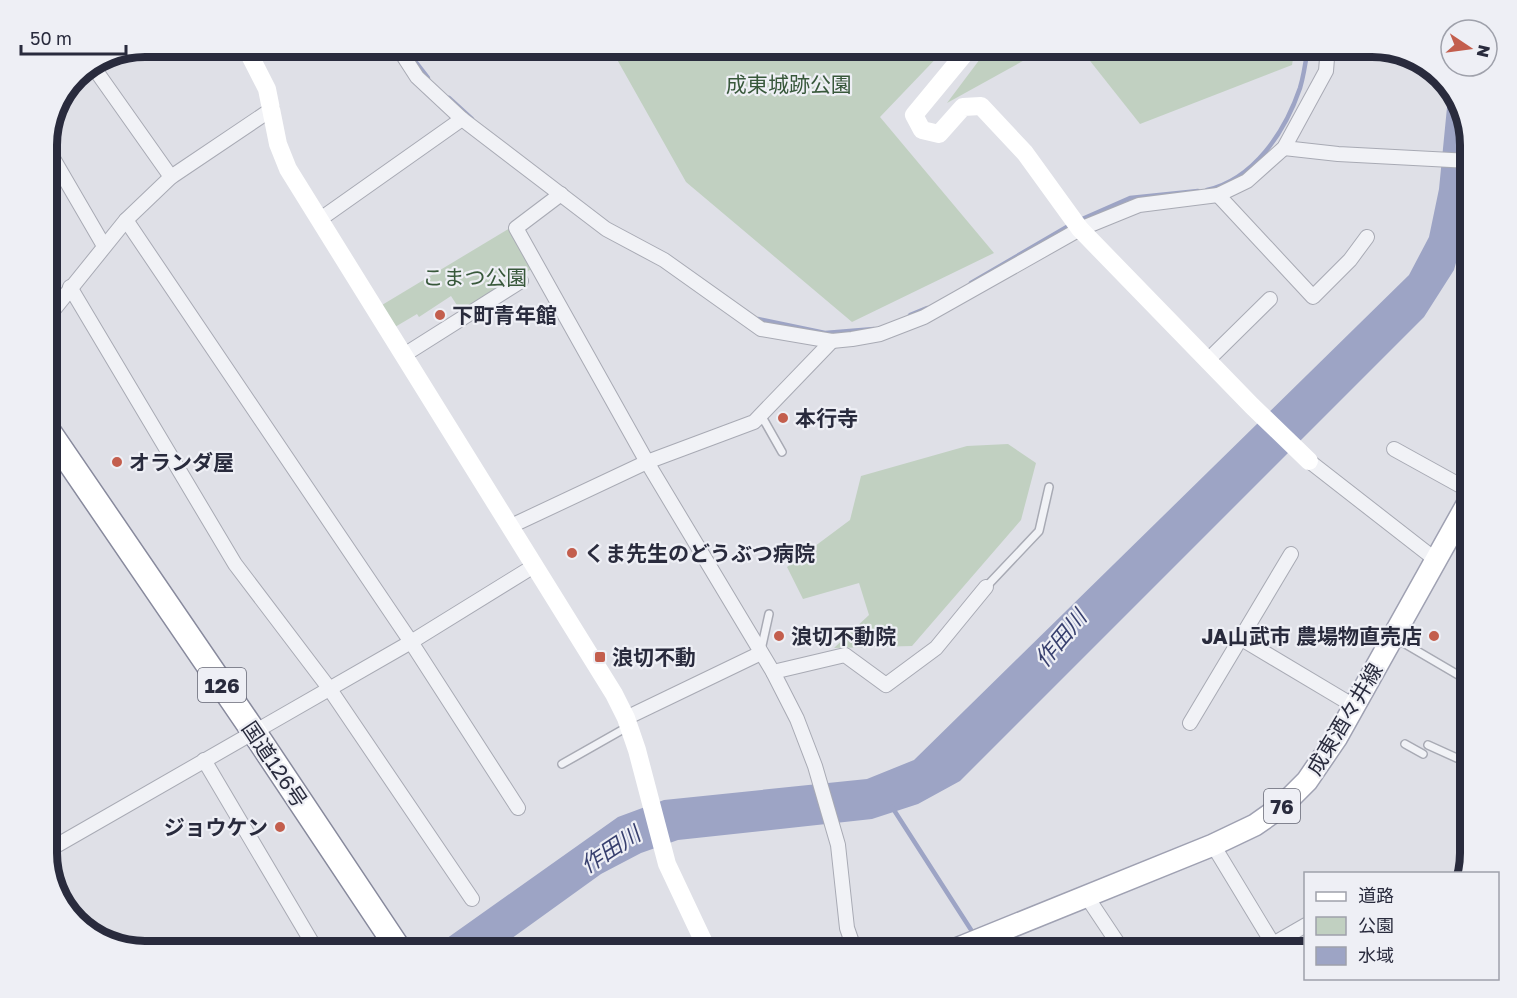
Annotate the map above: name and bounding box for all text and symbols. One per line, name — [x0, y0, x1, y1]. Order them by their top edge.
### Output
scale bar — [21, 18, 126, 56]
north arrow — [1439, 18, 1499, 78]
text: 50 m — [30, 27, 72, 49]
text: N — [1473, 43, 1495, 60]
park label: 成東城跡公園 — [726, 71, 852, 97]
park label: こまつ公園 — [423, 264, 528, 290]
place label: 下町青年館 — [452, 302, 557, 328]
marker: 下町青年館 — [433, 308, 447, 322]
place label: 本行寺 — [795, 405, 858, 431]
marker: 本行寺 — [776, 411, 790, 425]
place label: オランダ屋 — [129, 449, 234, 475]
marker: オランダ屋 — [110, 455, 124, 469]
place label: くま先生のどうぶつ病院 — [584, 540, 815, 566]
marker: くま先生のどうぶつ病院 — [565, 546, 579, 560]
water label: 作田川 — [1028, 603, 1093, 672]
place label: 浪切不動院 — [791, 623, 896, 649]
place label: JA山武市 農場物直売店 — [1201, 623, 1422, 649]
marker: 浪切不動院 — [772, 629, 786, 643]
marker: JA山武市 農場物直売店 — [1427, 629, 1441, 643]
place label: 浪切不動 — [612, 644, 696, 670]
marker: 浪切不動 — [593, 650, 607, 664]
street label: 成東酒々井線 — [1300, 658, 1388, 780]
road number: 126 — [198, 668, 246, 702]
street label: 国道126号 — [237, 716, 313, 812]
road number: 76 — [1264, 789, 1300, 823]
place label: ジョウケン — [164, 814, 268, 840]
water label: 作田川 — [575, 819, 647, 878]
marker: ジョウケン — [273, 820, 287, 834]
legend — [1304, 872, 1499, 980]
text: 道路 — [1358, 884, 1394, 906]
text: 公園 — [1358, 914, 1394, 936]
text: 水域 — [1358, 944, 1394, 966]

